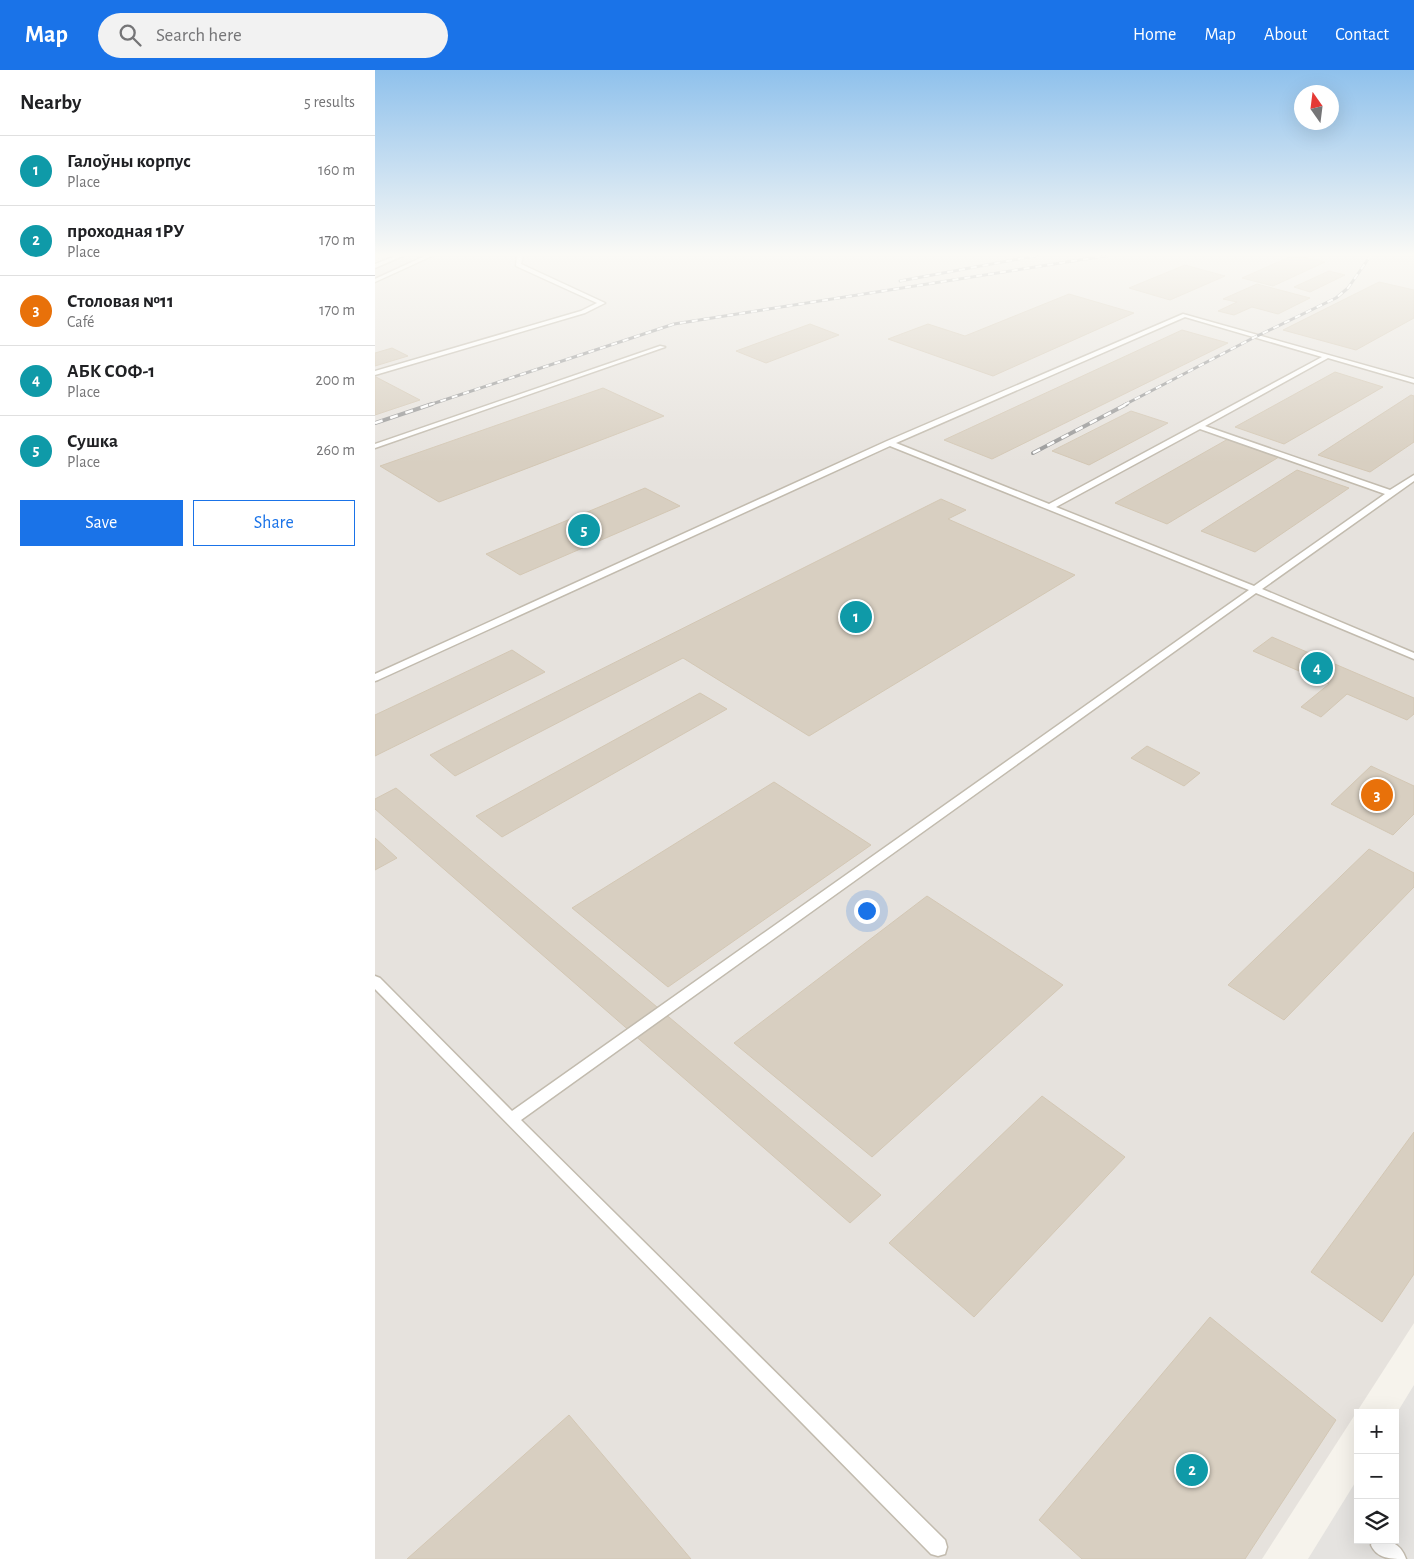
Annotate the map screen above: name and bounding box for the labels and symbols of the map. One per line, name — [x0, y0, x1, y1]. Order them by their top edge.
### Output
north arrow — [1294, 85, 1339, 130]
pin: 5 — [568, 511, 600, 549]
pin: 1 — [840, 598, 872, 636]
pin: 4 — [1301, 649, 1333, 687]
pin: 3 — [1361, 776, 1393, 814]
your location — [854, 898, 880, 924]
pin: 2 — [1176, 1451, 1208, 1489]

